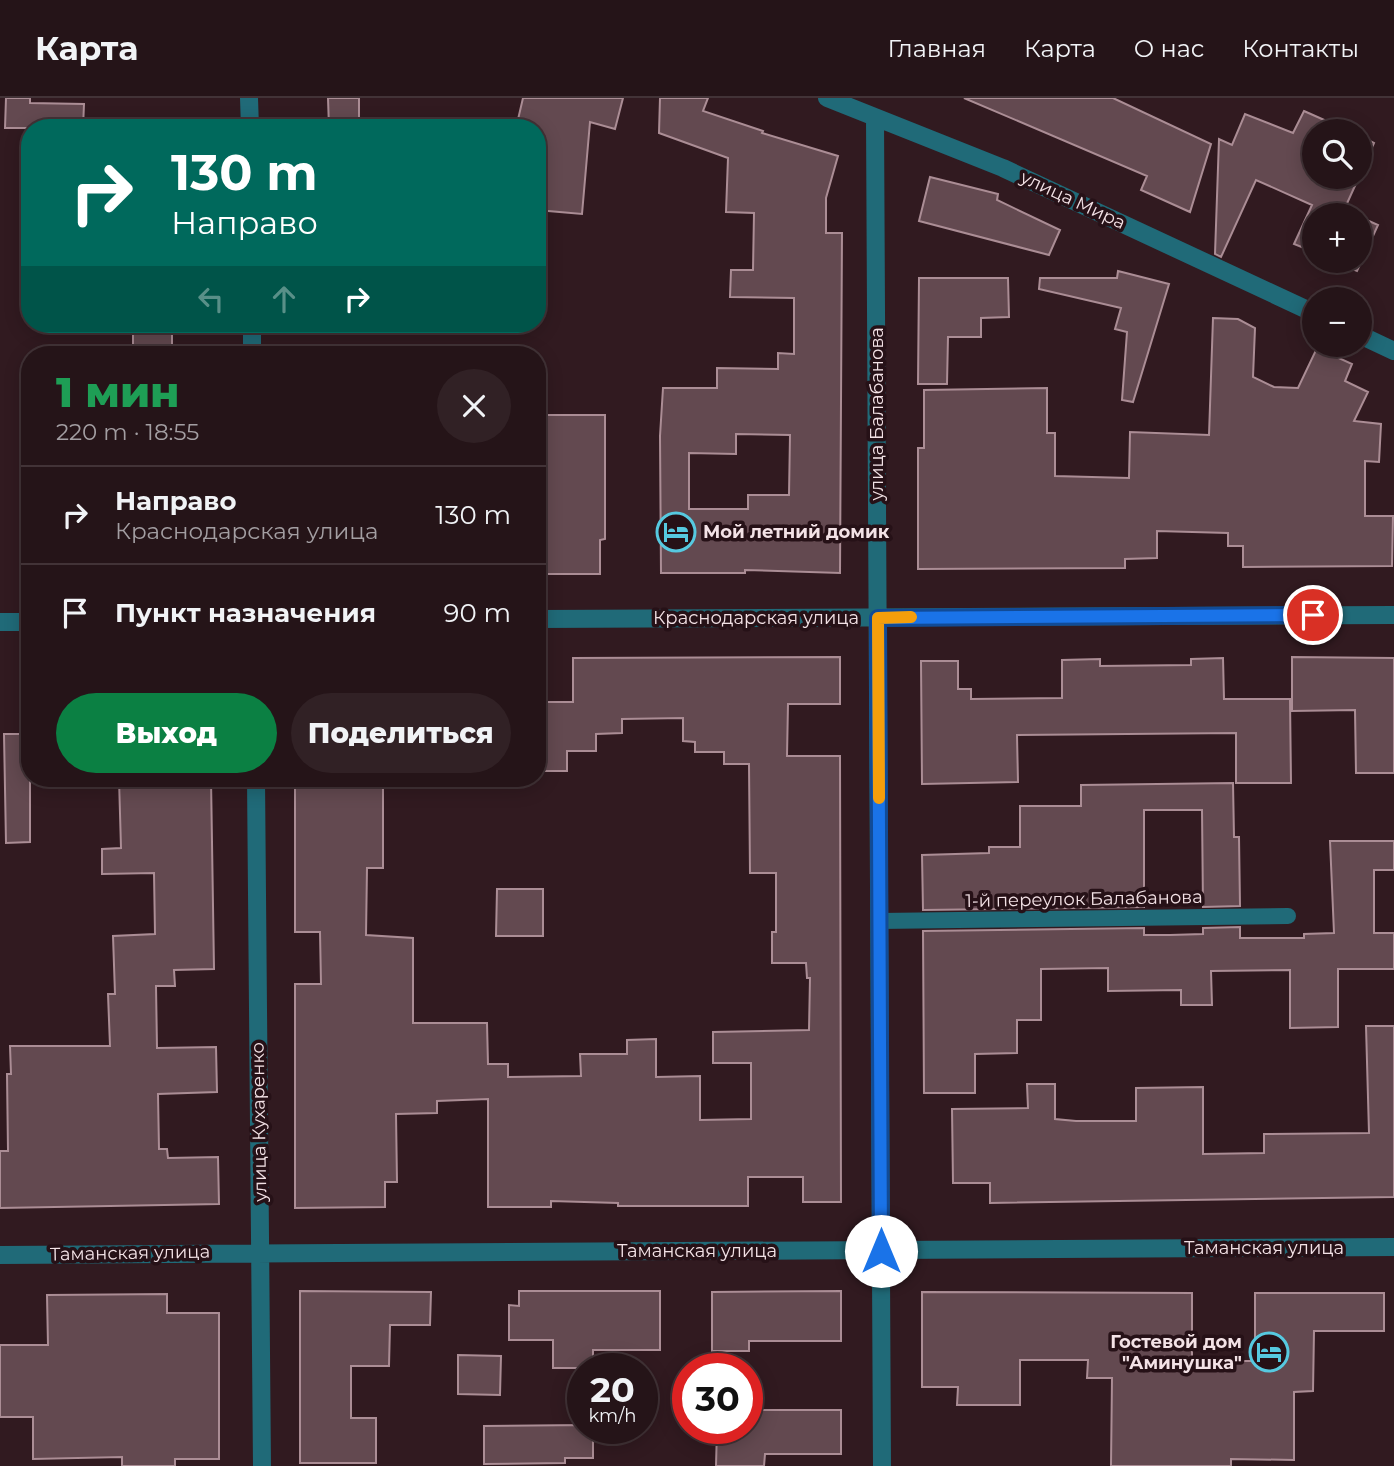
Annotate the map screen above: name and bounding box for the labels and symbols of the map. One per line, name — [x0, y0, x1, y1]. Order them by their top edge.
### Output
street label: улица Мира — [1016, 166, 1129, 234]
street label: улица Балабанова — [866, 327, 888, 502]
hotel icon: Мой летний домик — [655, 511, 697, 553]
place label: Мой летний домик — [703, 521, 890, 543]
pin — [1283, 585, 1343, 645]
street label: Краснодарская улица — [653, 607, 859, 629]
street label: 1-й переулок Балабанова — [965, 886, 1203, 912]
street label: улица Кухаренко — [247, 1042, 271, 1203]
position arrow — [844, 1214, 918, 1288]
street label: Таманская улица — [1184, 1237, 1344, 1259]
street label: Таманская улица — [617, 1240, 777, 1262]
street label: Таманская улица — [50, 1241, 210, 1265]
place label: Гостевой дом "Аминушка" — [1110, 1331, 1242, 1374]
hotel icon: Гостевой дом "Аминушка" — [1248, 1331, 1290, 1373]
speed limit sign: 30 — [672, 1353, 763, 1444]

